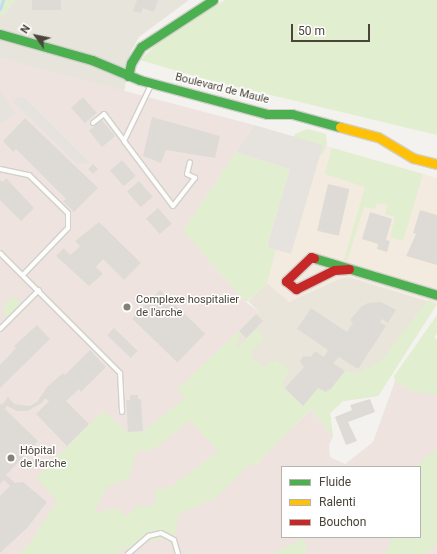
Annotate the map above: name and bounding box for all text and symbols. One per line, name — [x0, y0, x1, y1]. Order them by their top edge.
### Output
north arrow — [16, 16, 56, 56]
scale bar — [293, 16, 372, 42]
text: N — [18, 22, 33, 36]
text: 50 m — [298, 24, 325, 38]
street label: Boulevard de Maule — [174, 71, 270, 107]
place label: Complexe hospitalier de l'arche — [136, 294, 239, 320]
marker: Complexe hospitalier de l'arche — [121, 301, 133, 313]
place label: Hôpital de l'arche — [20, 445, 66, 471]
marker: Hôpital de l'arche — [5, 452, 17, 464]
legend — [281, 466, 421, 538]
text: Fluide — [319, 475, 351, 489]
text: Ralenti — [319, 495, 356, 509]
text: Bouchon — [319, 515, 366, 529]

